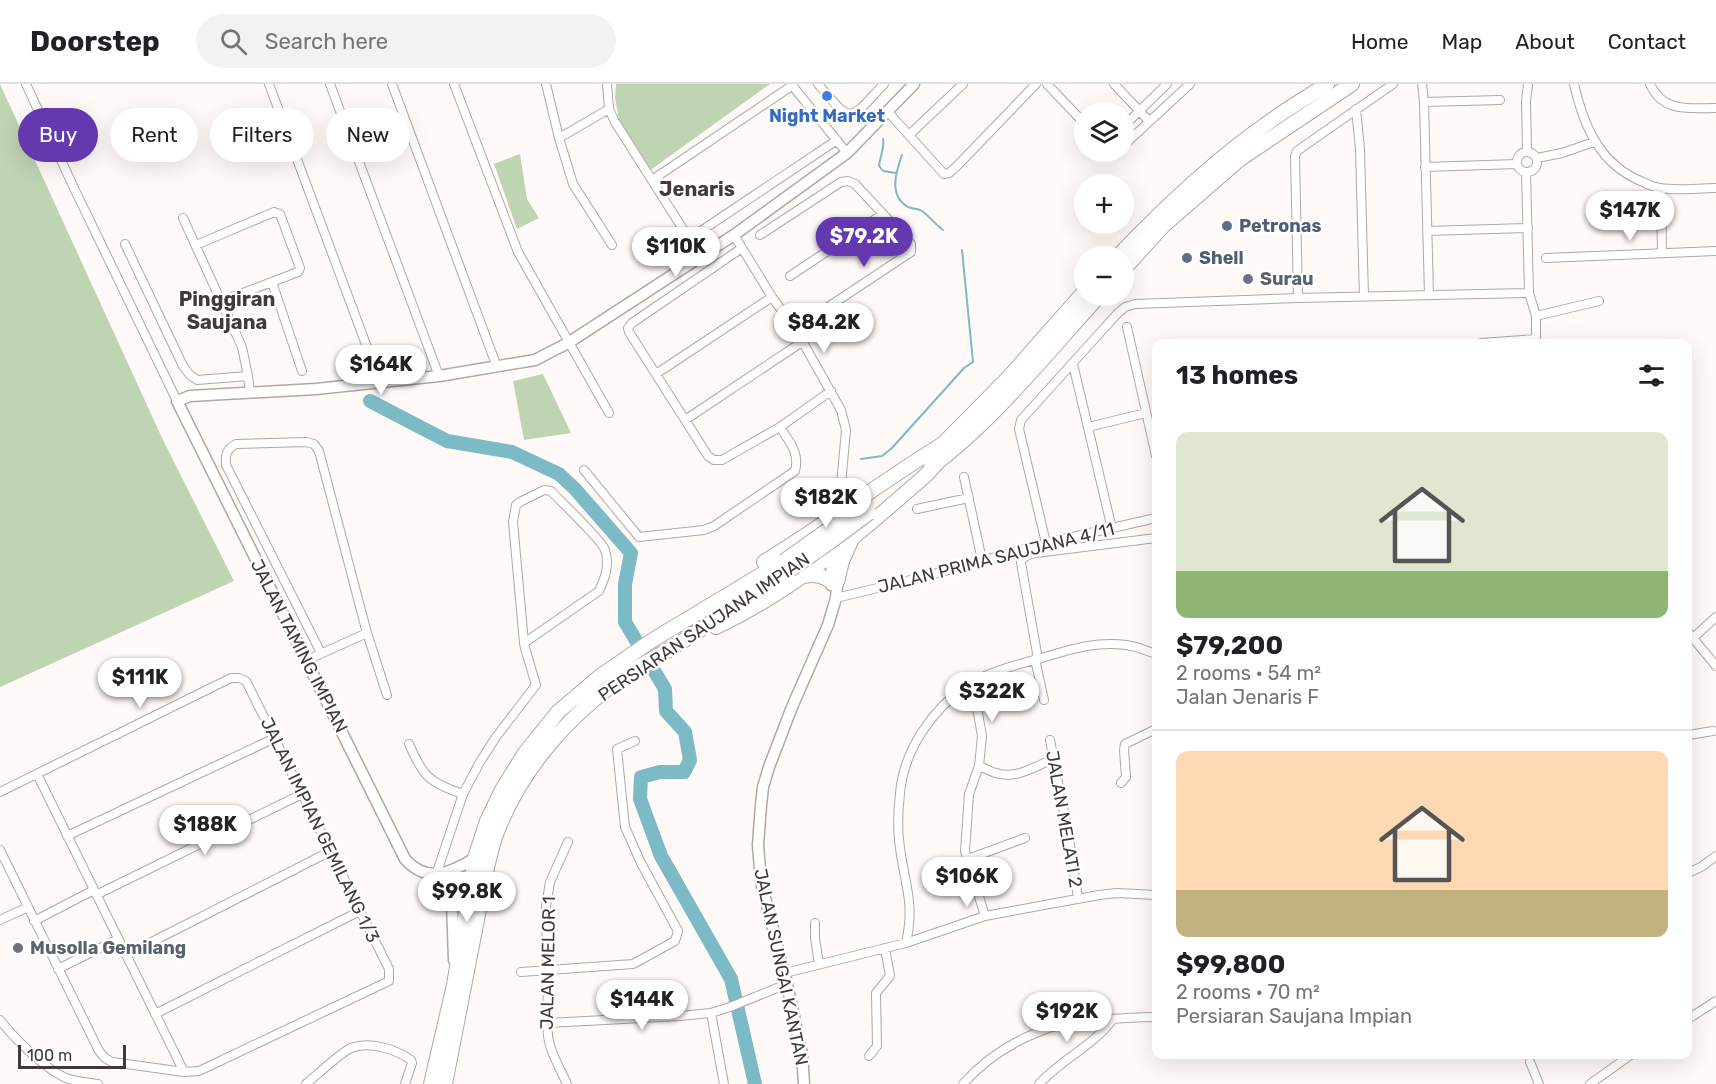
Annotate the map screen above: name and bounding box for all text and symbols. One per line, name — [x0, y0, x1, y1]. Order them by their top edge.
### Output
search box — [196, 14, 616, 68]
text: Doorstep — [30, 25, 160, 58]
icon: search — [217, 25, 250, 58]
text: Search here — [265, 28, 388, 55]
text: Home — [1351, 29, 1408, 54]
text: Map — [1441, 29, 1482, 54]
text: About — [1515, 29, 1575, 54]
text: Contact — [1608, 29, 1686, 54]
marker: Night Market — [820, 89, 834, 103]
map controls — [1074, 102, 1134, 306]
button: layers — [1074, 102, 1134, 162]
place label: Night Market — [769, 105, 885, 127]
chip: Buy — [18, 108, 98, 162]
chip: Rent — [110, 108, 198, 162]
chip: Filters — [210, 108, 314, 162]
chip: New — [326, 108, 410, 162]
button: + — [1074, 174, 1134, 234]
district label: Jenaris — [659, 177, 735, 201]
pin: $147K — [1588, 191, 1672, 242]
text: $147K — [1599, 198, 1661, 222]
place label: Petronas — [1239, 215, 1321, 237]
pin: $79.2K — [815, 217, 913, 268]
marker: Petronas — [1220, 219, 1234, 233]
text: $79.2K — [830, 224, 898, 248]
pin: $110K — [634, 227, 718, 278]
text: $110K — [646, 234, 706, 258]
button: − — [1074, 246, 1134, 306]
place label: Shell — [1199, 247, 1244, 269]
marker: Shell — [1180, 251, 1194, 265]
place label: Surau — [1260, 268, 1314, 290]
marker: Surau — [1241, 272, 1255, 286]
district label: Pinggiran Saujana — [179, 287, 275, 334]
pin: $84.2K — [775, 303, 873, 354]
text: $84.2K — [788, 310, 860, 334]
pin: $164K — [339, 345, 423, 396]
text: $164K — [349, 352, 413, 376]
icon: filters — [1635, 359, 1668, 392]
text: 13 homes — [1176, 360, 1298, 391]
icon: home — [1368, 471, 1476, 579]
pin: $182K — [784, 478, 868, 529]
text: $182K — [794, 485, 858, 509]
street label: JALAN PRIMA SAUJANA 4/11 — [875, 518, 1117, 598]
street label: PERSIARAN SAUJANA IMPIAN — [594, 548, 814, 706]
street label: JALAN TAMING IMPIAN — [246, 556, 352, 736]
text: $79,200 — [1176, 630, 1283, 661]
pin: $111K — [98, 658, 182, 709]
text: 2 rooms · 54 m² — [1176, 661, 1321, 685]
text: $111K — [112, 665, 168, 689]
pin: $322K — [950, 672, 1034, 723]
text: $322K — [959, 679, 1025, 703]
text: Jalan Jenaris F — [1176, 685, 1319, 709]
street label: JALAN IMPIAN GEMILANG 1/3 — [256, 714, 384, 946]
street label: JALAN MELATI 2 — [1041, 749, 1087, 889]
icon: home — [1368, 790, 1476, 898]
pin: $188K — [163, 805, 247, 856]
text: $188K — [173, 812, 237, 836]
pin: $106K — [925, 857, 1009, 908]
text: $106K — [935, 864, 999, 888]
street label: JALAN SUNGAI KANTAN — [749, 866, 813, 1068]
pin: $99.8K — [418, 872, 516, 923]
text: $99.8K — [432, 879, 502, 903]
street label: JALAN MELOR 1 — [536, 896, 560, 1030]
place label: Musolla Gemilang — [30, 937, 186, 959]
marker: Musolla Gemilang — [11, 941, 25, 955]
text: $99,800 — [1176, 949, 1285, 980]
pin: $144K — [600, 980, 684, 1031]
text: 2 rooms · 70 m² — [1176, 980, 1320, 1004]
text: $144K — [610, 987, 674, 1011]
pin: $192K — [1025, 992, 1109, 1043]
text: $192K — [1036, 999, 1098, 1023]
text: Persiaran Saujana Impian — [1176, 1004, 1412, 1028]
scale bar — [18, 1042, 126, 1070]
text: 100 m — [27, 1046, 72, 1065]

